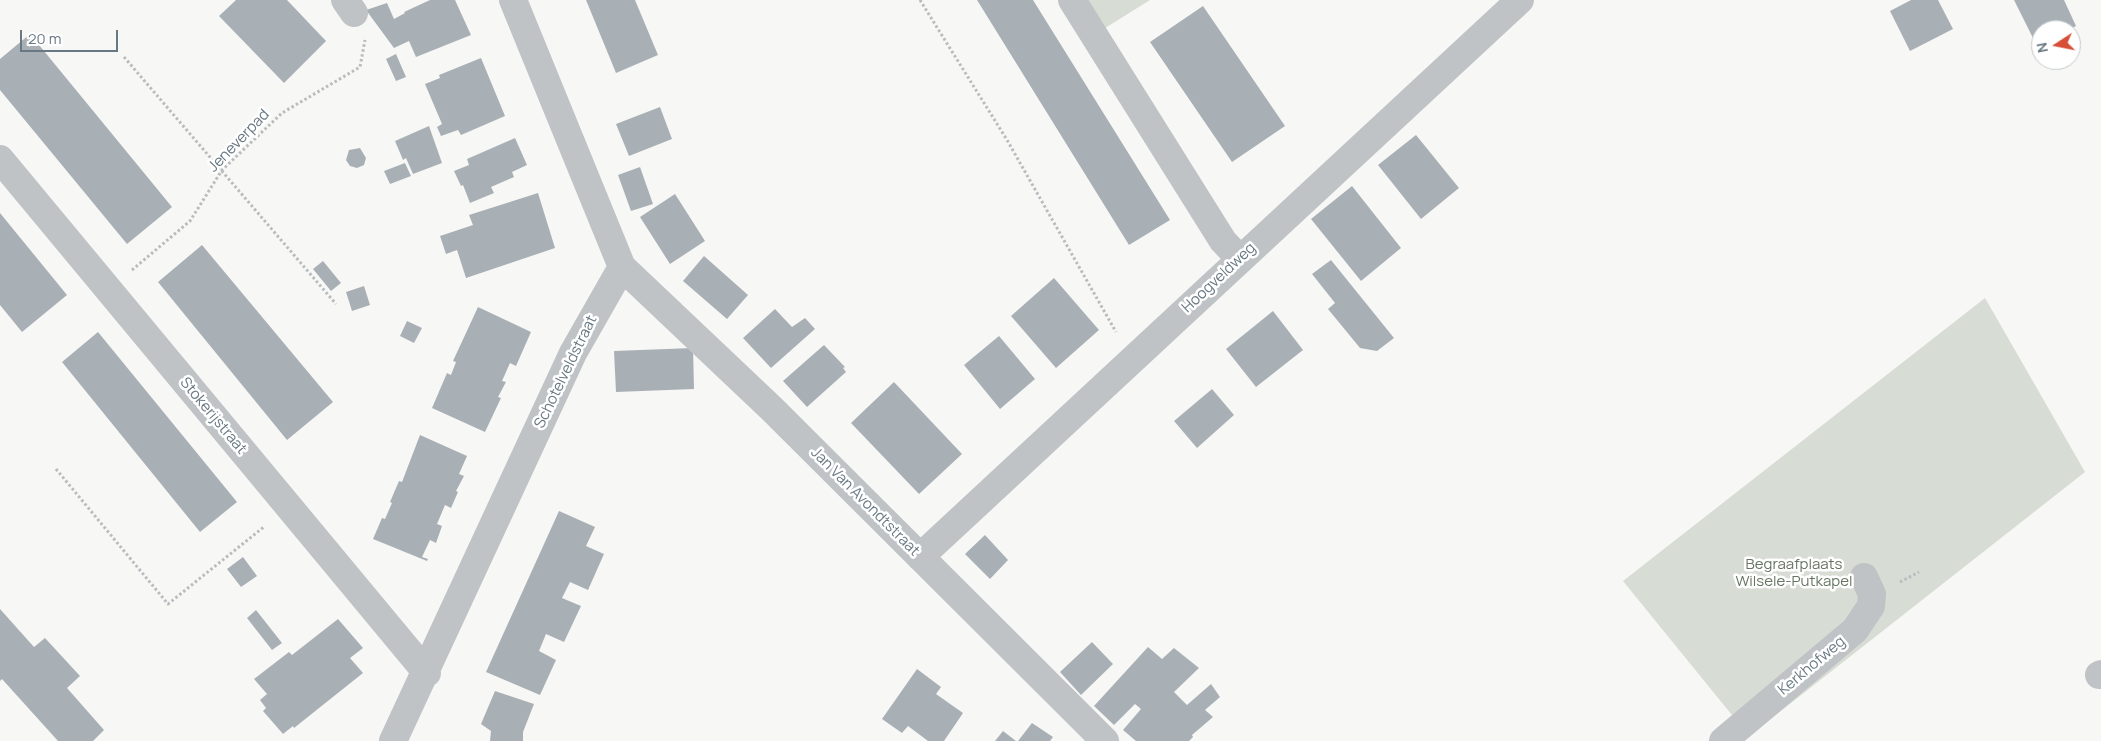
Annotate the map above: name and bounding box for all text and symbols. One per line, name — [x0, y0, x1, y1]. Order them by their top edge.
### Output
scale bar — [22, 20, 120, 52]
north arrow — [2031, 20, 2081, 70]
text: 20 m — [28, 28, 61, 49]
text: N — [2031, 41, 2052, 55]
street label: Jeneverpad — [205, 106, 273, 176]
street label: Hoogveldweg — [1178, 239, 1260, 317]
street label: Schotelveldstraat — [531, 313, 601, 431]
street label: Stokerijstraat — [176, 374, 250, 458]
street label: Jan Van Avondtstraat — [807, 444, 923, 560]
park label: Begraafplaats Wilsele-Putkapel — [1736, 556, 1852, 591]
street label: Kerkhofweg — [1775, 633, 1849, 699]

